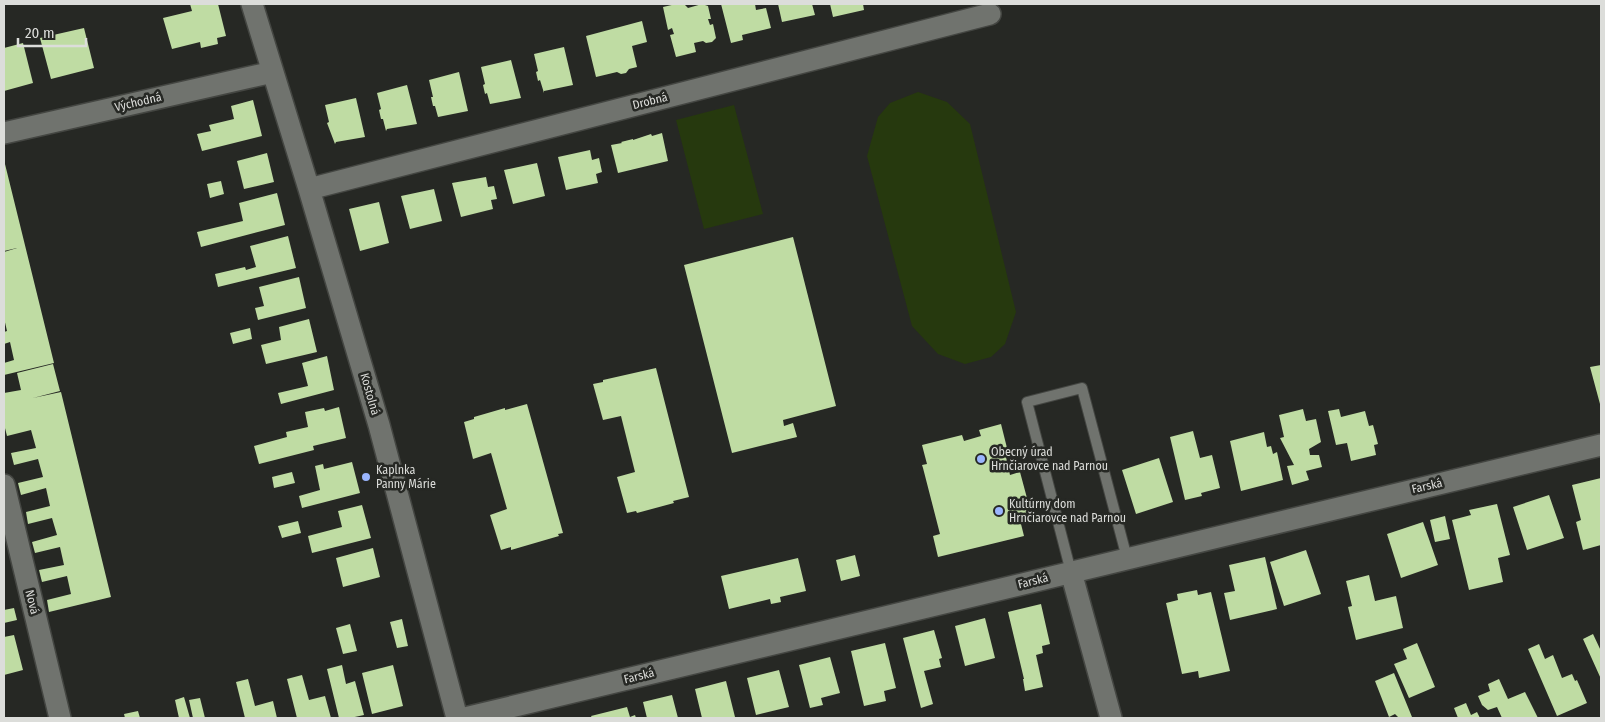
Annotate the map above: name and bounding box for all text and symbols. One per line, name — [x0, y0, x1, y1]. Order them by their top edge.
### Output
scale bar — [18, 15, 85, 47]
text: 20 m — [25, 24, 55, 42]
street label: Východná — [113, 90, 163, 114]
street label: Drobná — [631, 90, 669, 112]
street label: Kostolná — [357, 371, 383, 417]
place label: Obecný úrad Hrnčiarovce nad Parnou — [991, 445, 1108, 473]
marker: Obecný úrad Hrnčiarovce nad Parnou — [975, 453, 987, 465]
place label: Kaplnka Panny Márie — [376, 463, 436, 491]
marker: Kaplnka Panny Márie — [360, 471, 372, 483]
street label: Farská — [1410, 476, 1444, 496]
place label: Kultúrny dom Hrnčiarovce nad Parnou — [1009, 497, 1126, 525]
marker: Kultúrny dom Hrnčiarovce nad Parnou — [993, 505, 1005, 517]
street label: Farská — [1016, 570, 1050, 592]
street label: Nová — [22, 588, 42, 616]
street label: Farská — [622, 665, 656, 687]

